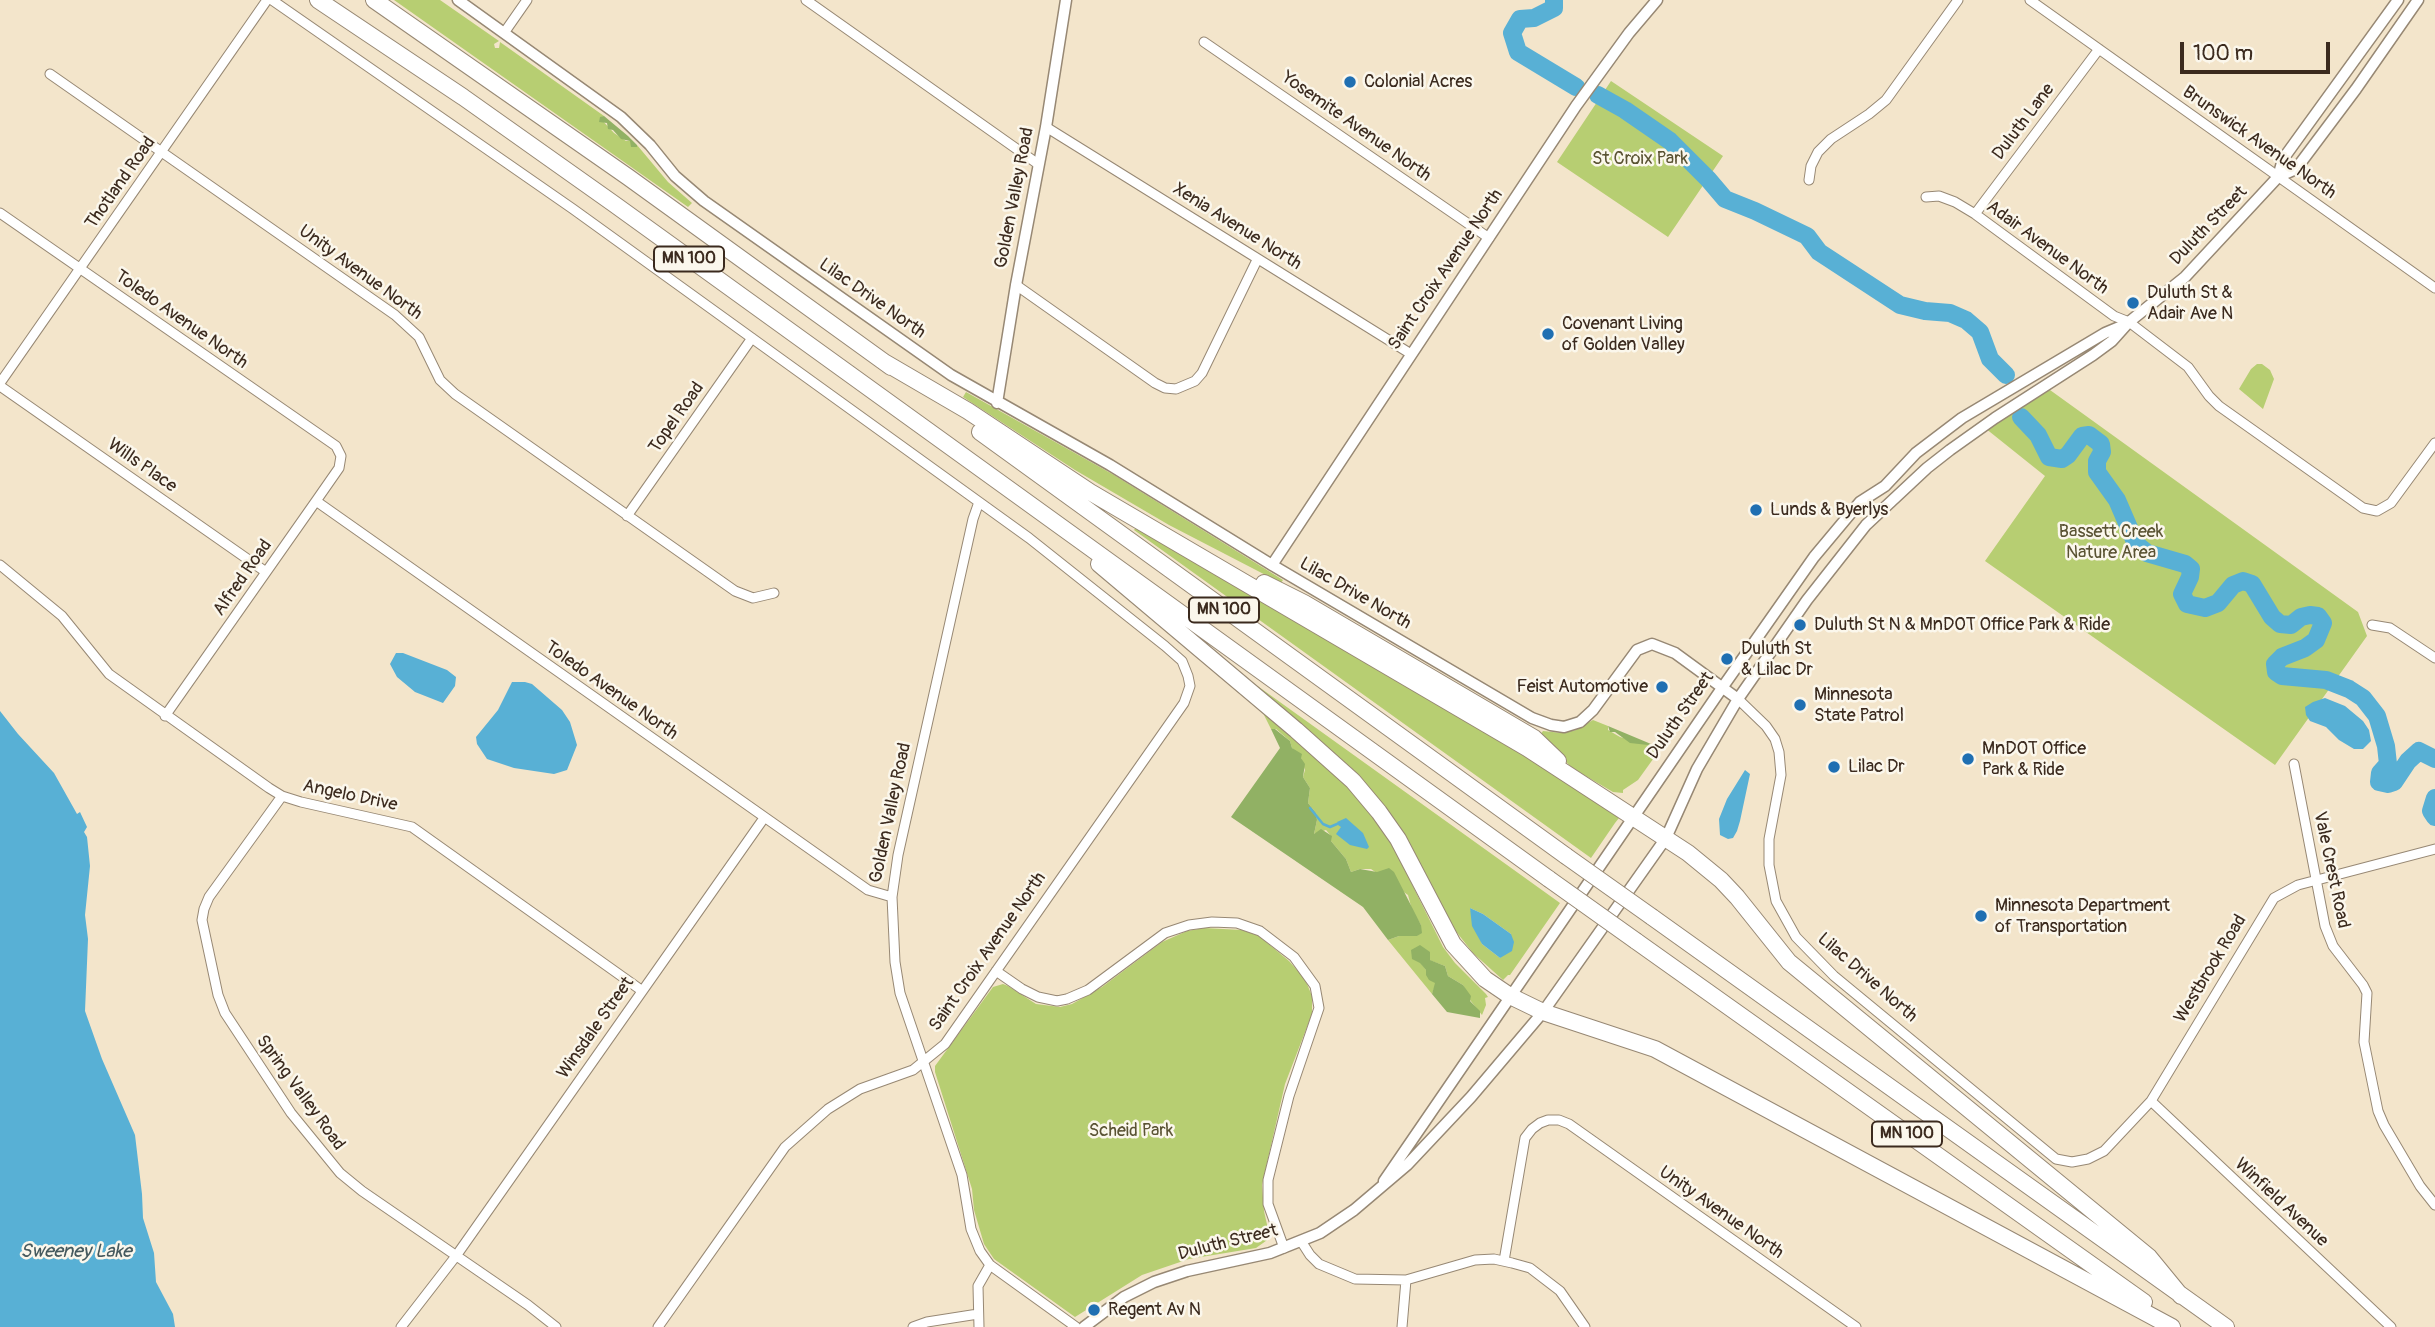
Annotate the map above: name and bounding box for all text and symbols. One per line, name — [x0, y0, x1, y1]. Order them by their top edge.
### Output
scale bar — [2183, 28, 2334, 72]
text: 100 m — [2193, 40, 2253, 67]
street label: Yosemite Avenue North — [1277, 67, 1435, 187]
place label: Colonial Acres — [1364, 71, 1472, 93]
marker: Colonial Acres — [1342, 74, 1358, 90]
street label: Duluth Lane — [1988, 80, 2060, 164]
street label: Brunswick Avenue North — [2178, 82, 2340, 204]
street label: Golden Valley Road — [991, 126, 1039, 270]
street label: Thotland Road — [81, 133, 161, 233]
park label: St Croix Park — [1592, 148, 1688, 170]
street label: Xenia Avenue North — [1169, 179, 1305, 275]
street label: Duluth Street — [2166, 182, 2252, 270]
street label: Saint Croix Avenue North — [1384, 186, 1508, 354]
street label: Adair Avenue North — [1982, 196, 2112, 300]
street label: Unity Avenue North — [294, 221, 426, 325]
road number: MN 100 — [654, 246, 724, 272]
street label: Lilac Drive North — [814, 254, 930, 344]
street label: Toledo Avenue North — [110, 266, 252, 374]
place label: Duluth St & Adair Ave N — [2147, 282, 2233, 324]
marker: Duluth St & Adair Ave N — [2125, 295, 2141, 311]
place label: Covenant Living of Golden Valley — [1562, 313, 1685, 356]
marker: Covenant Living of Golden Valley — [1540, 326, 1556, 342]
street label: Topel Road — [645, 378, 709, 458]
street label: Wills Place — [103, 434, 181, 498]
place label: Lunds & Byerlys — [1770, 499, 1888, 521]
marker: Lunds & Byerlys — [1748, 502, 1764, 518]
park label: Bassett Creek Nature Area — [2059, 521, 2163, 564]
street label: Alfred Road — [209, 536, 277, 620]
street label: Lilac Drive North — [1295, 553, 1415, 635]
road number: MN 100 — [1189, 597, 1259, 622]
place label: Duluth St N & MnDOT Office Park & Ride — [1814, 614, 2110, 636]
marker: Duluth St N & MnDOT Office Park & Ride — [1792, 617, 1808, 633]
street label: Toledo Avenue North — [540, 637, 682, 745]
place label: Duluth St & Lilac Dr — [1741, 638, 1813, 680]
marker: Duluth St & Lilac Dr — [1719, 651, 1735, 667]
street label: Duluth Street — [1643, 668, 1719, 764]
place label: Feist Automotive — [1516, 676, 1648, 698]
marker: Feist Automotive — [1654, 679, 1670, 695]
place label: Minnesota State Patrol — [1814, 684, 1904, 726]
marker: Minnesota State Patrol — [1792, 697, 1808, 713]
place label: MnDOT Office Park & Ride — [1982, 738, 2086, 780]
street label: Golden Valley Road — [866, 741, 916, 885]
marker: MnDOT Office Park & Ride — [1960, 751, 1976, 767]
place label: Lilac Dr — [1848, 756, 1905, 778]
marker: Lilac Dr — [1826, 759, 1842, 775]
street label: Angelo Drive — [301, 775, 399, 817]
street label: Vale Crest Road — [2308, 810, 2354, 930]
street label: Saint Croix Avenue North — [925, 868, 1051, 1036]
place label: Minnesota Department of Transportation — [1995, 895, 2170, 937]
marker: Minnesota Department of Transportation — [1973, 908, 1989, 924]
street label: Westbrook Road — [2170, 911, 2252, 1027]
street label: Lilac Drive North — [1813, 929, 1921, 1027]
street label: Winsdale Street — [553, 973, 639, 1083]
street label: Spring Valley Road — [251, 1031, 349, 1155]
park label: Scheid Park — [1089, 1120, 1173, 1142]
road number: MN 100 — [1872, 1122, 1942, 1146]
street label: Winfield Avenue — [2230, 1154, 2332, 1252]
street label: Unity Avenue North — [1654, 1162, 1788, 1264]
street label: Duluth Street — [1176, 1220, 1280, 1266]
water label: Sweeney Lake — [20, 1241, 132, 1263]
place label: Regent Av N — [1108, 1299, 1201, 1321]
marker: Regent Av N — [1086, 1302, 1102, 1318]

